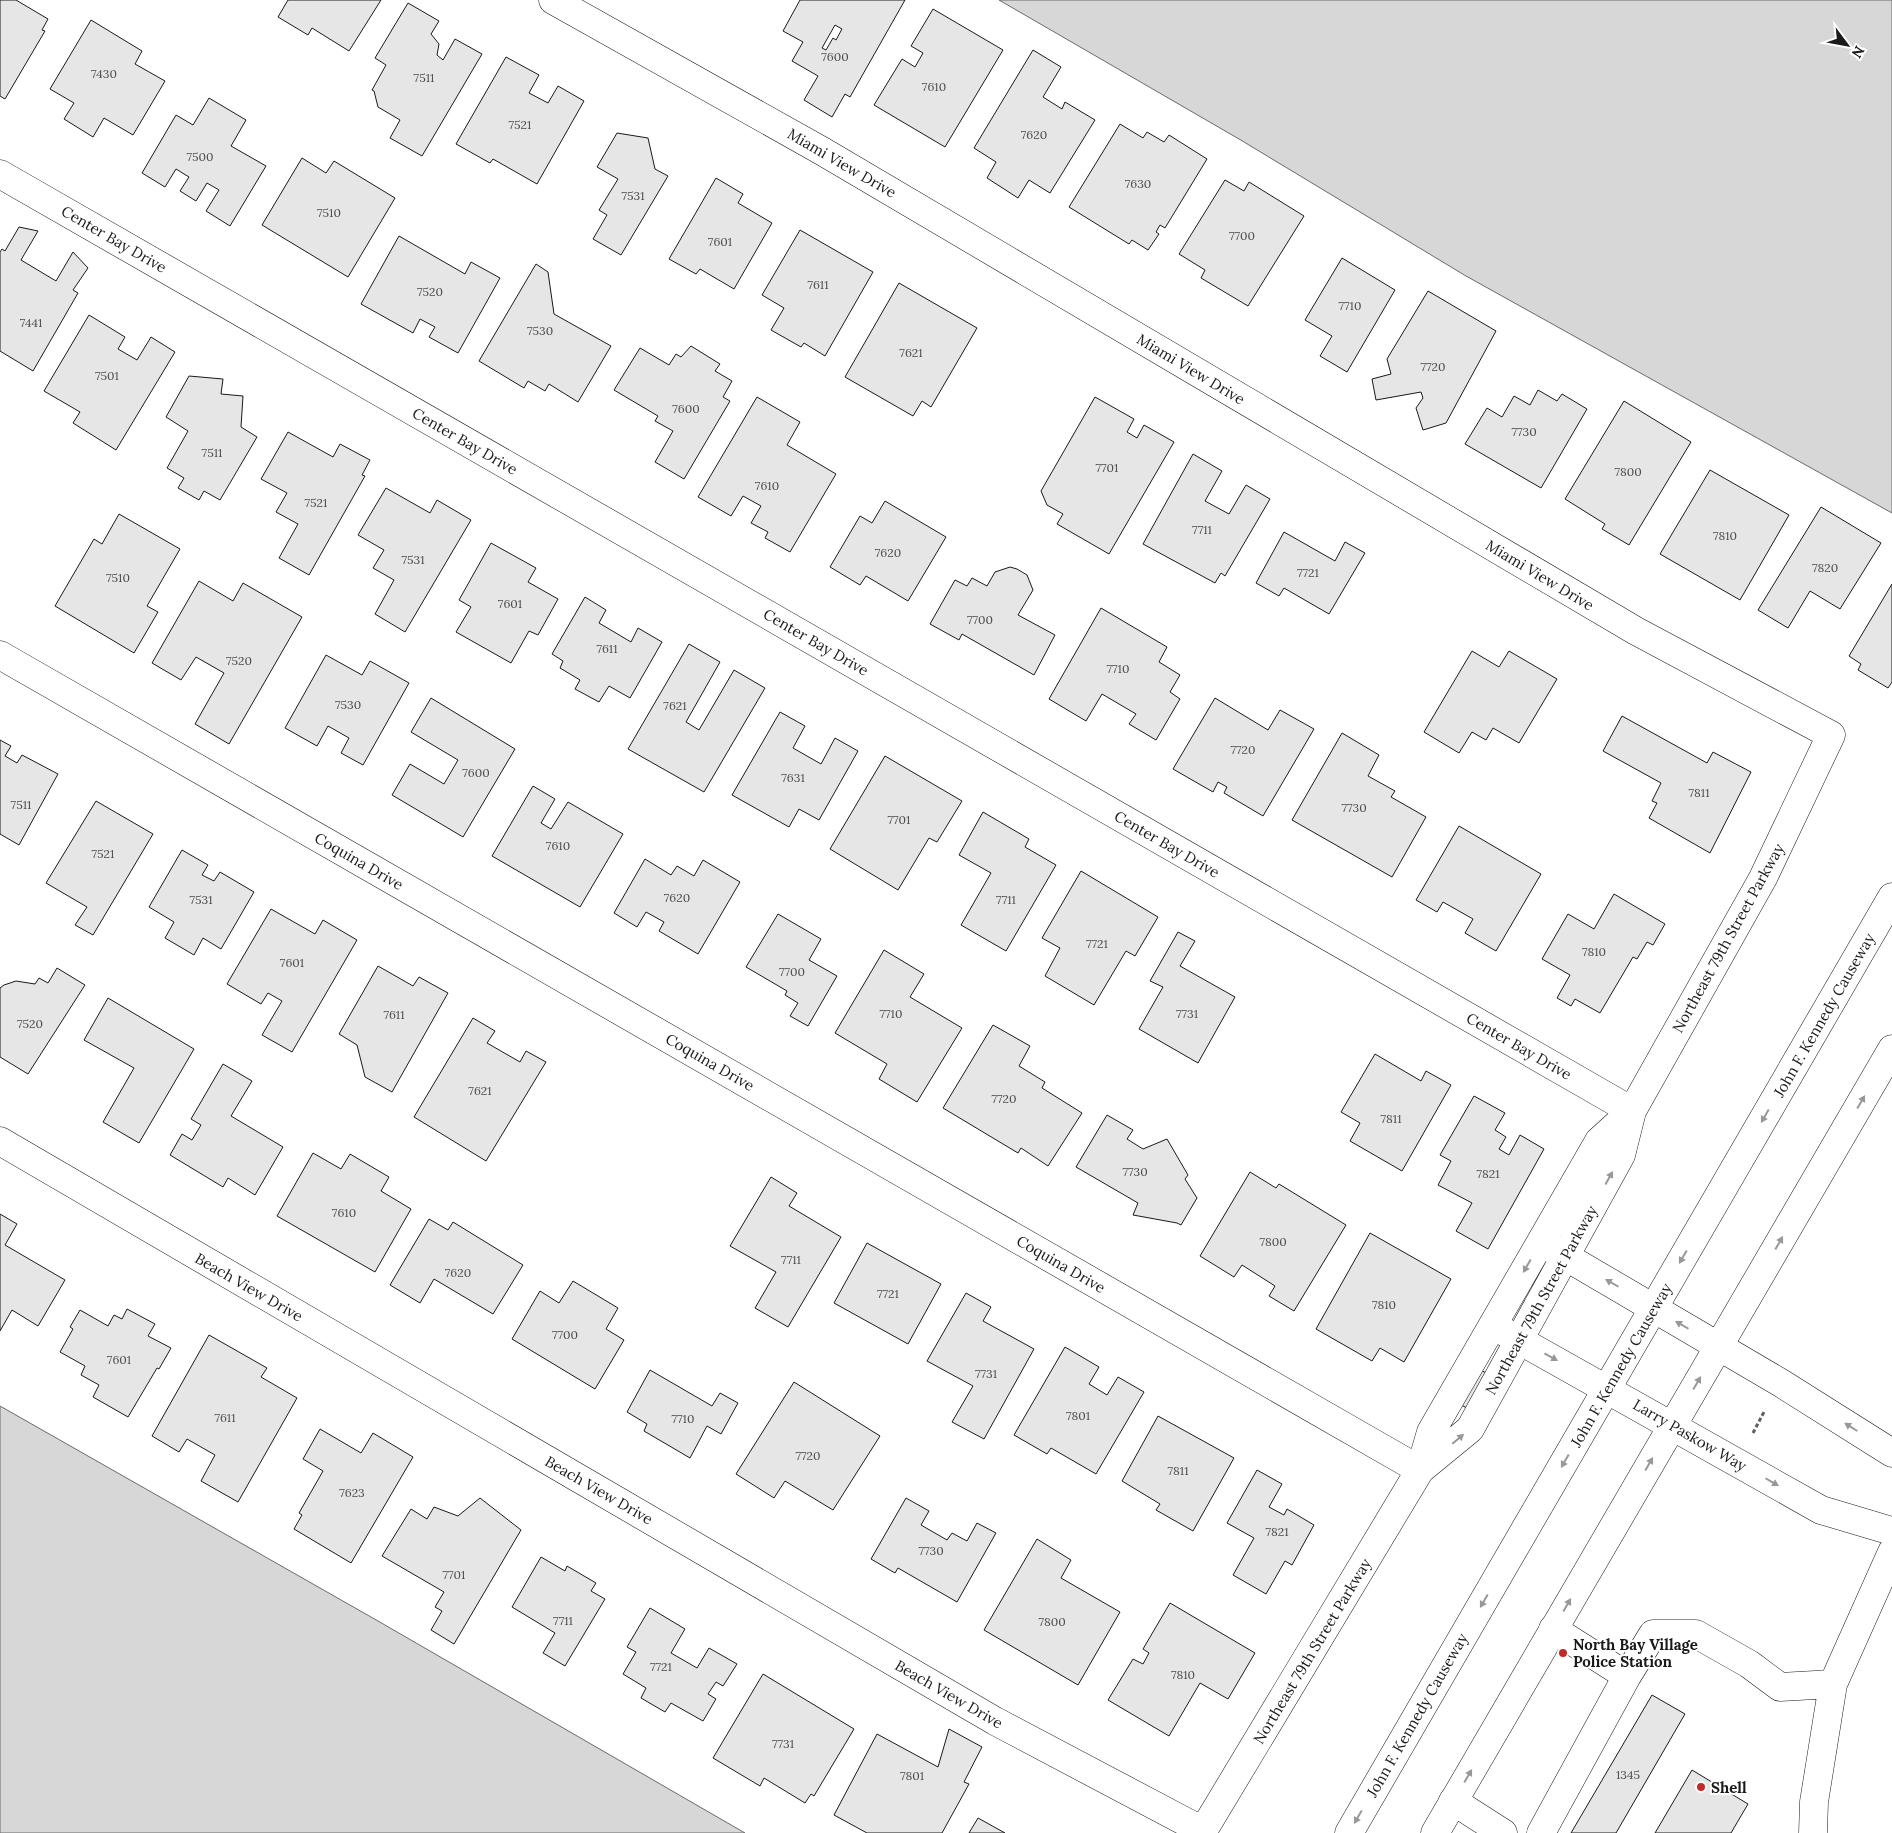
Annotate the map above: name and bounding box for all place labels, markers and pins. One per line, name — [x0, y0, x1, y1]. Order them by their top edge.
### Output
place label: North Bay Village Police Station — [1573, 1635, 1698, 1671]
marker: North Bay Village Police Station — [1557, 1647, 1569, 1659]
place label: Shell — [1711, 1778, 1747, 1797]
marker: Shell — [1695, 1781, 1707, 1793]

